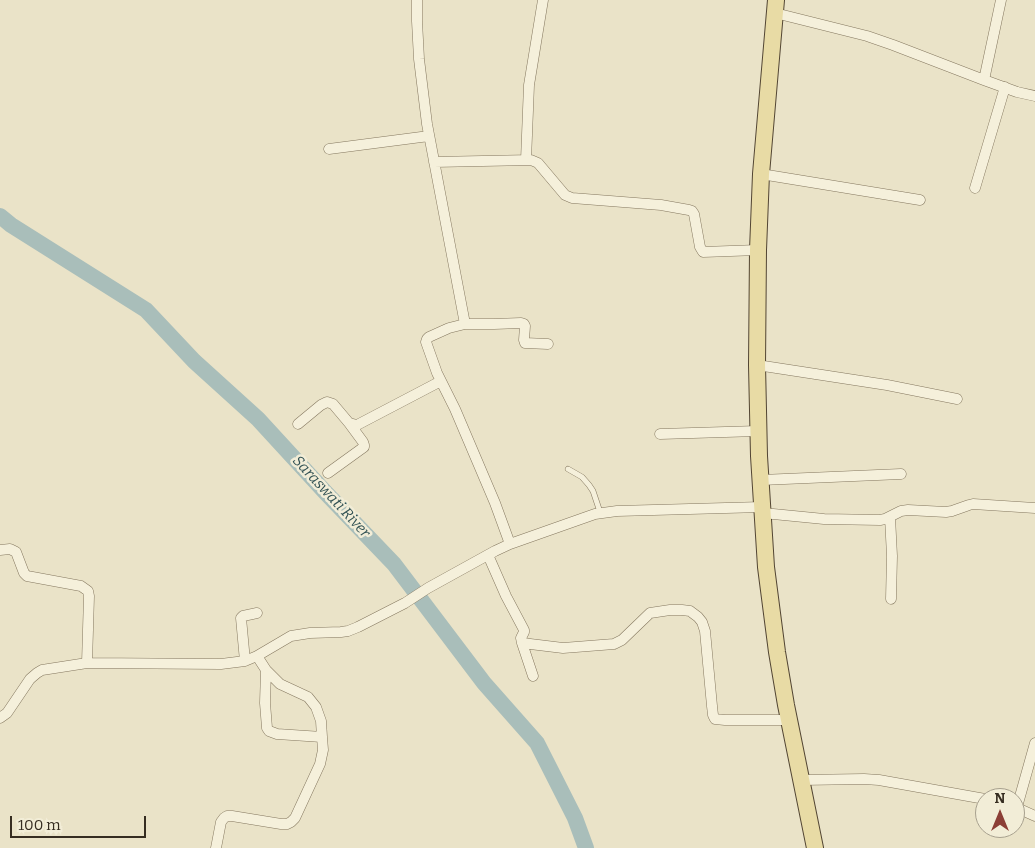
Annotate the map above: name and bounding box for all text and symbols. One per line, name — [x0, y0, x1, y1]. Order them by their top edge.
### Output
water label: Saraswati River — [288, 452, 374, 542]
north arrow — [975, 788, 1025, 838]
text: N — [995, 790, 1005, 807]
scale bar — [12, 806, 149, 838]
text: 100 m — [18, 816, 61, 834]

